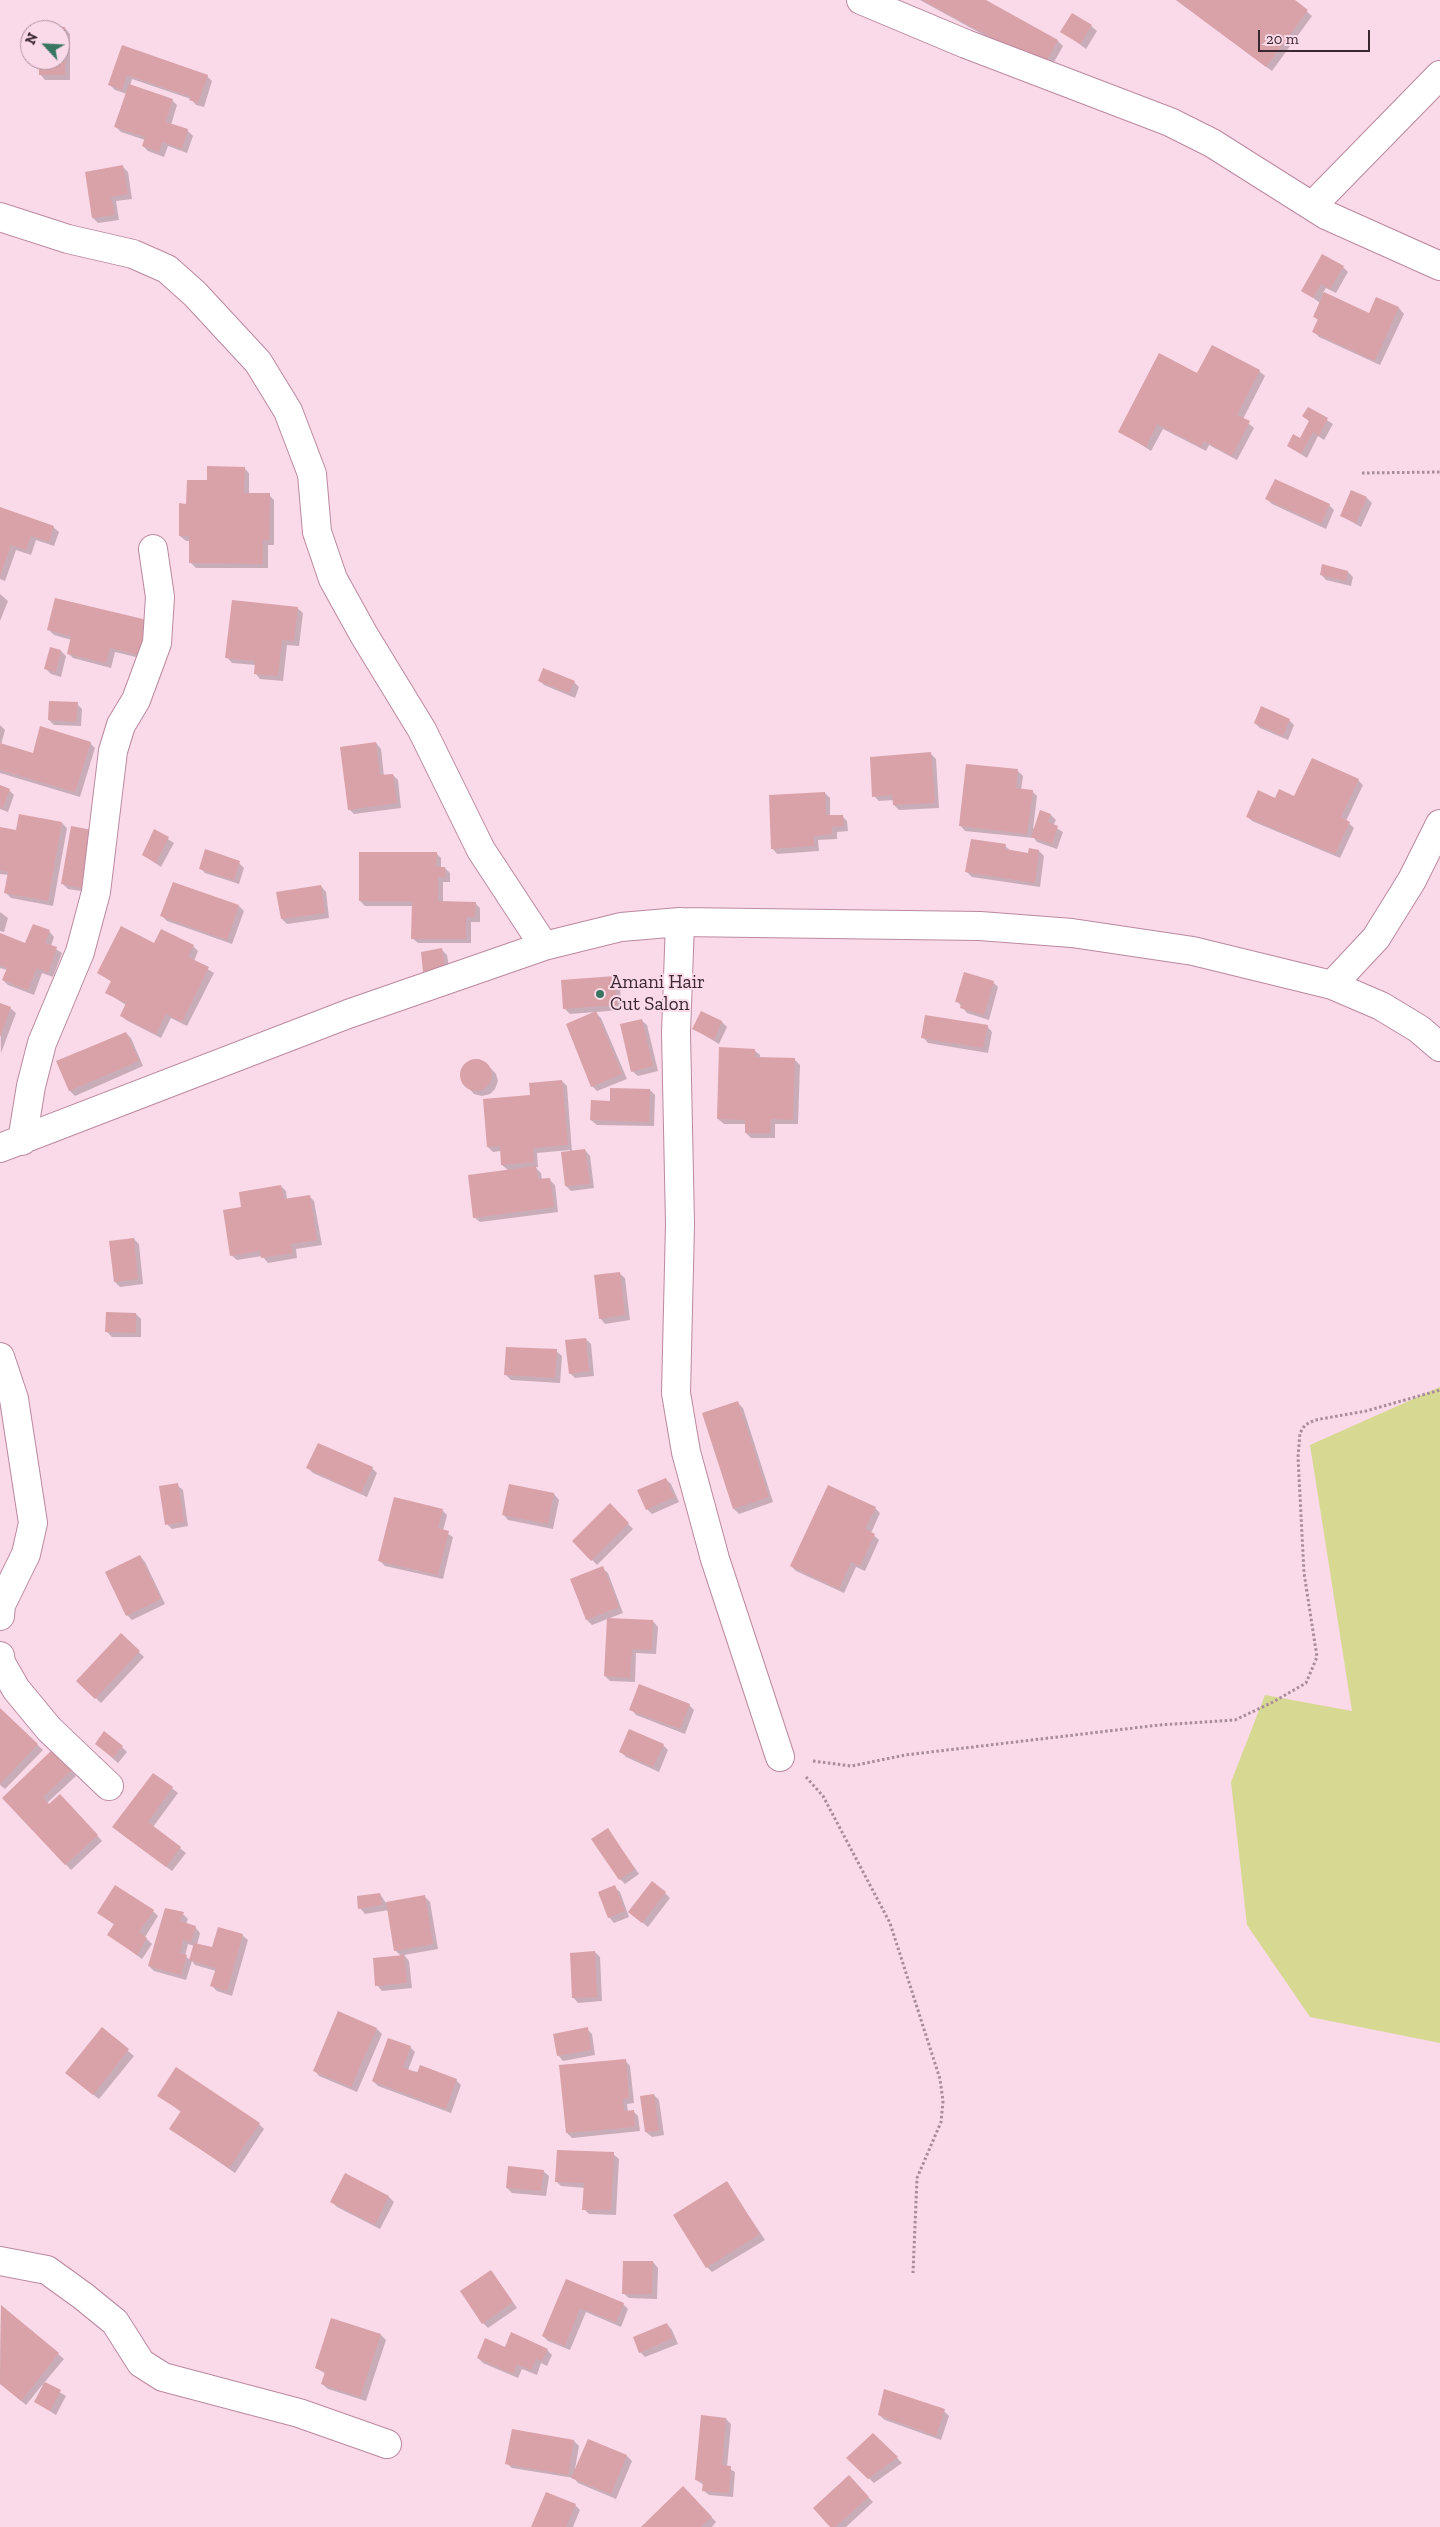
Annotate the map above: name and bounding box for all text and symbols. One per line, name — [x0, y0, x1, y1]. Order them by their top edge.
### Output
north arrow — [20, 20, 70, 70]
scale bar — [1260, 20, 1372, 52]
text: N — [22, 30, 42, 47]
text: 20 m — [1266, 30, 1299, 48]
place label: Amani Hair Cut Salon — [610, 972, 705, 1016]
marker: Amani Hair Cut Salon — [594, 988, 606, 1000]

